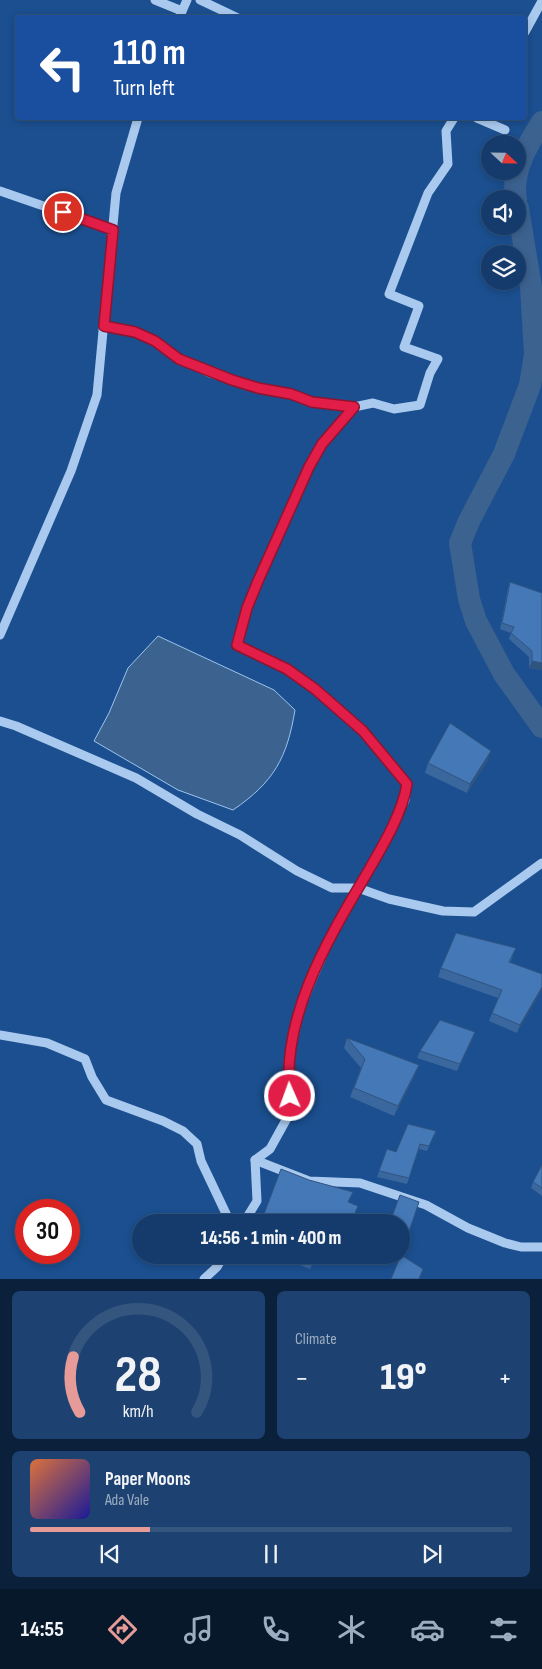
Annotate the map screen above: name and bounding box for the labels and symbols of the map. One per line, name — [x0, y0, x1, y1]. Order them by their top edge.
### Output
north arrow — [481, 135, 526, 180]
pin — [42, 191, 84, 233]
position arrow — [263, 1069, 315, 1121]
speed limit sign: 30 — [15, 1199, 80, 1264]

